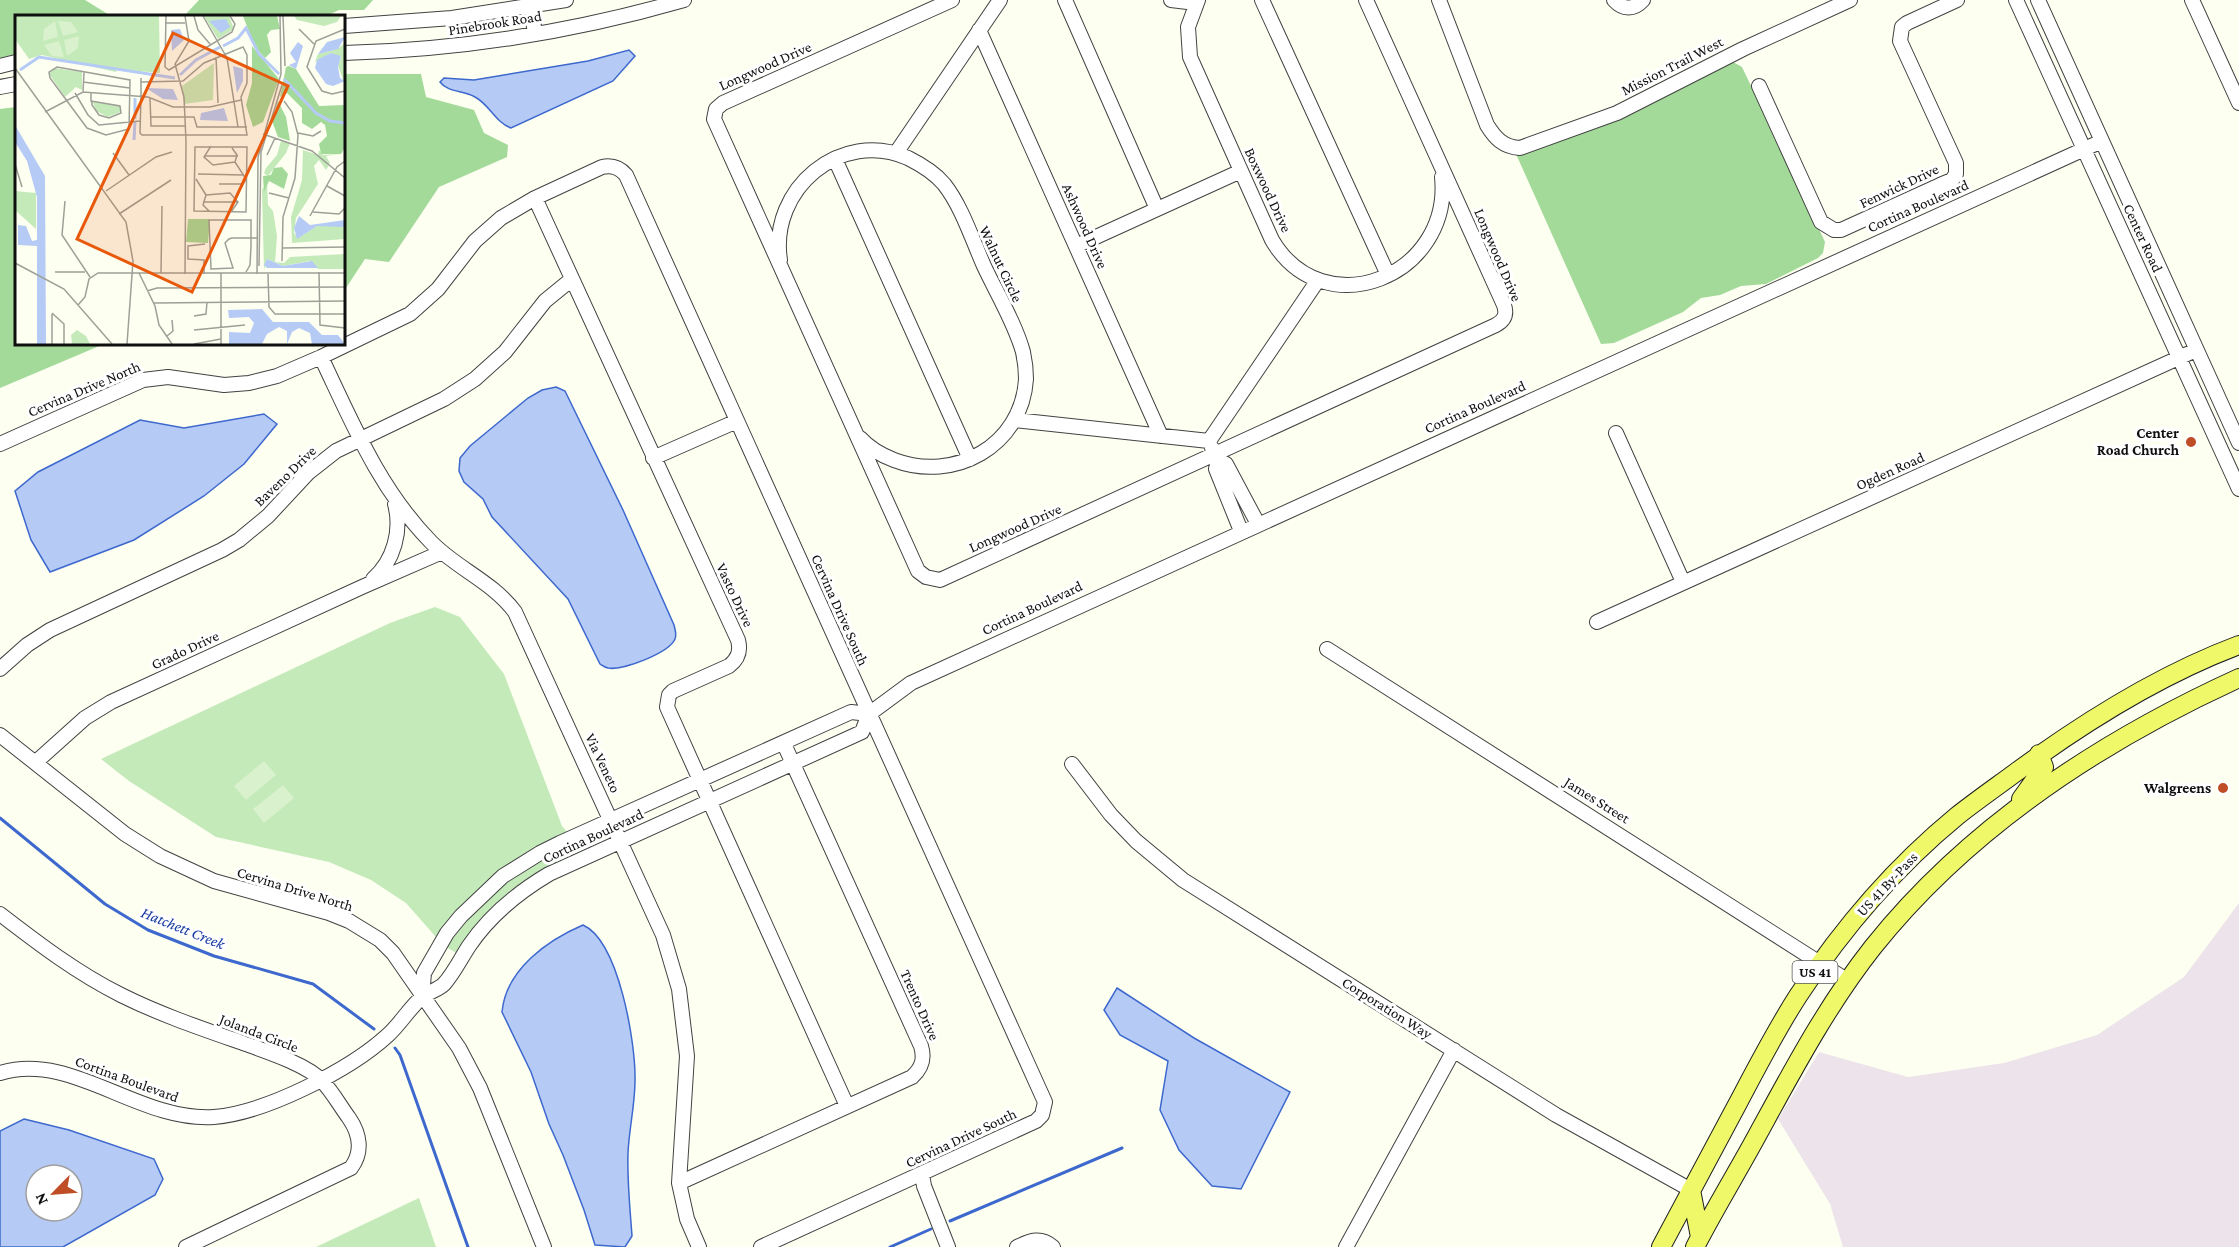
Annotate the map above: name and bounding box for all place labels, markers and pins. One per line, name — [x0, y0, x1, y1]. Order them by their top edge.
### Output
place label: Center Road Church — [2097, 425, 2179, 458]
marker: Center Road Church — [2184, 435, 2198, 449]
place label: Walgreens — [2143, 780, 2211, 796]
marker: Walgreens — [2216, 781, 2230, 795]

